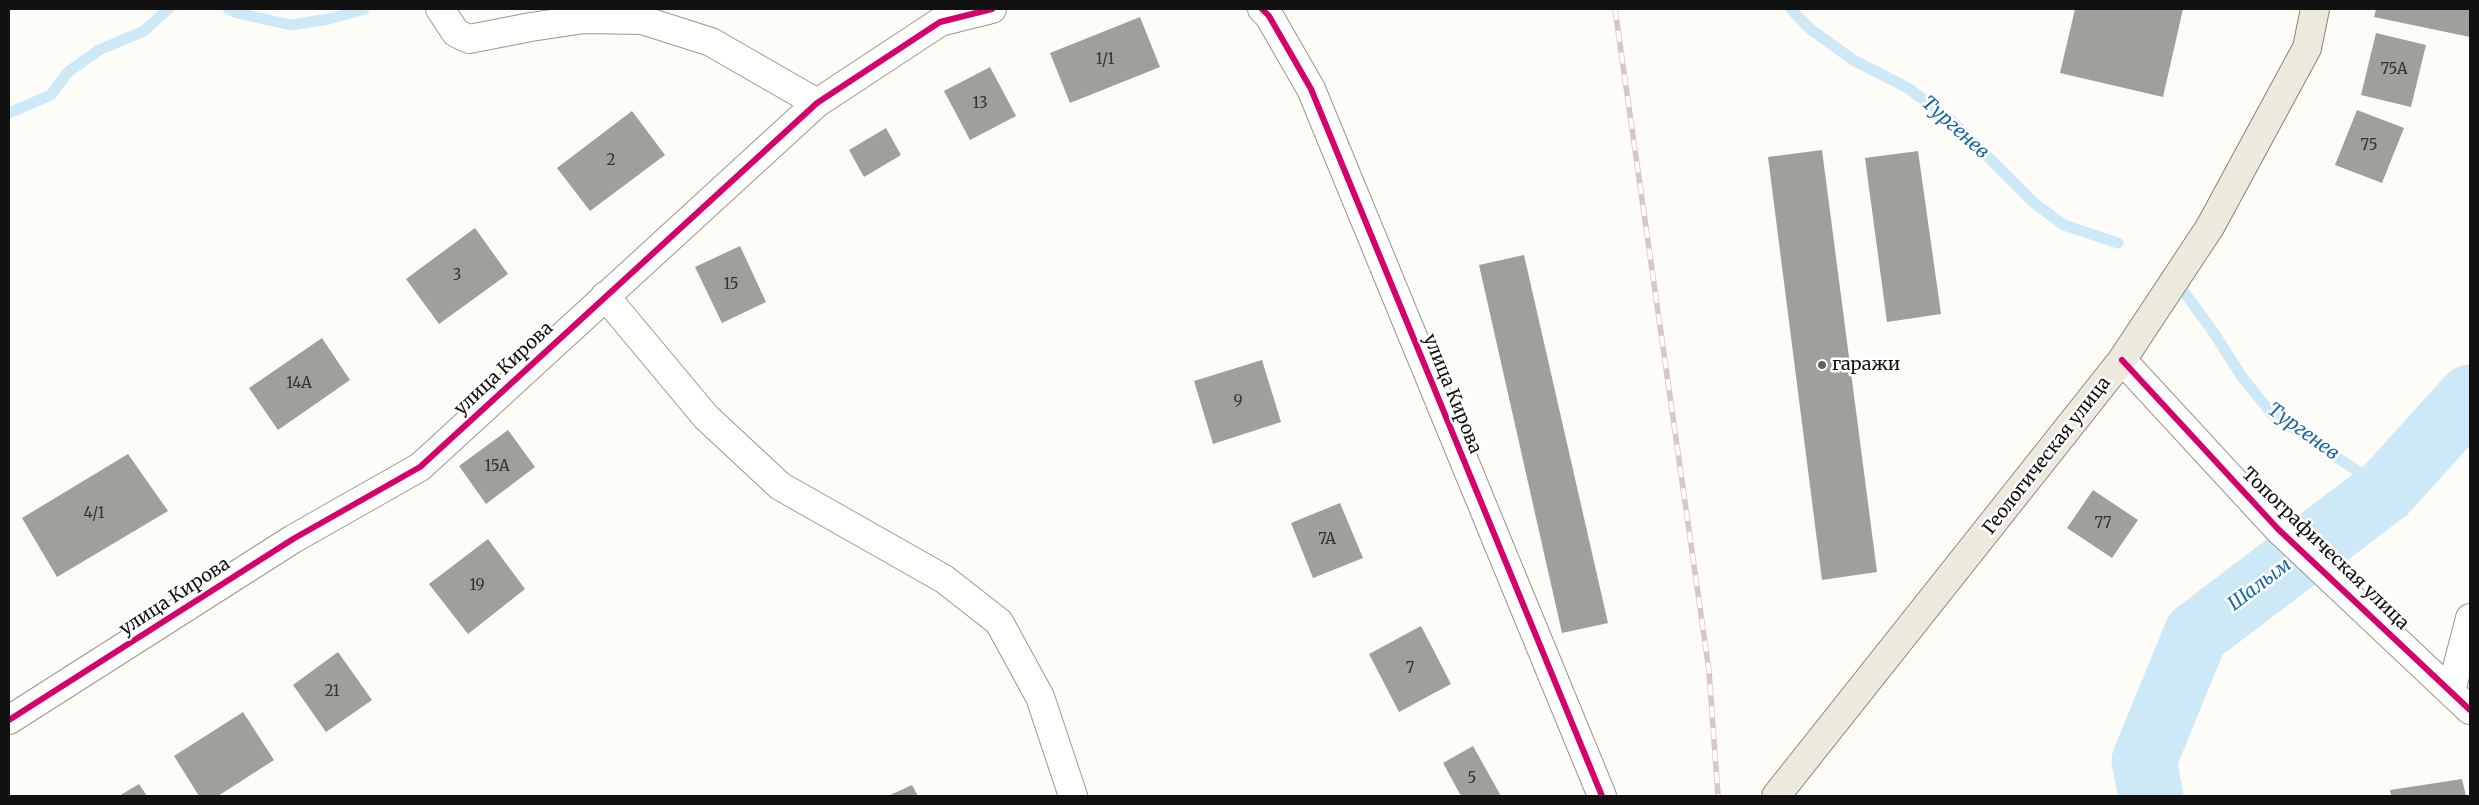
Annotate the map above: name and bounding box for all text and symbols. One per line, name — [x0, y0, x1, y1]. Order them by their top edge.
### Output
house number: 1/1 — [1096, 51, 1114, 69]
house number: 75А — [2381, 61, 2407, 79]
water label: Тургенев — [1917, 92, 1993, 164]
house number: 13 — [973, 95, 987, 113]
house number: 75 — [2361, 137, 2377, 155]
house number: 2 — [607, 152, 615, 170]
house number: 3 — [453, 267, 461, 285]
house number: 15 — [723, 276, 739, 294]
street label: улица Кирова — [450, 318, 558, 420]
street label: улица Кирова — [1418, 331, 1486, 457]
place label: гаражи — [1832, 354, 1900, 376]
marker: гаражи — [1816, 359, 1828, 371]
street label: Геологическая улица — [1979, 373, 2115, 539]
house number: 14А — [286, 375, 312, 393]
house number: 9 — [1233, 393, 1243, 411]
water label: Тургенев — [2263, 398, 2343, 466]
house number: 15А — [484, 458, 510, 476]
street label: Топографическая улица — [2237, 464, 2413, 634]
house number: 4/1 — [83, 505, 105, 523]
house number: 77 — [2094, 515, 2112, 533]
house number: 7А — [1318, 531, 1336, 549]
street label: улица Кирова — [116, 553, 234, 641]
water label: Шалым — [2224, 554, 2296, 616]
house number: 19 — [469, 577, 485, 595]
house number: 7 — [1406, 660, 1414, 678]
house number: 21 — [324, 683, 340, 701]
house number: 5 — [1468, 770, 1476, 788]

